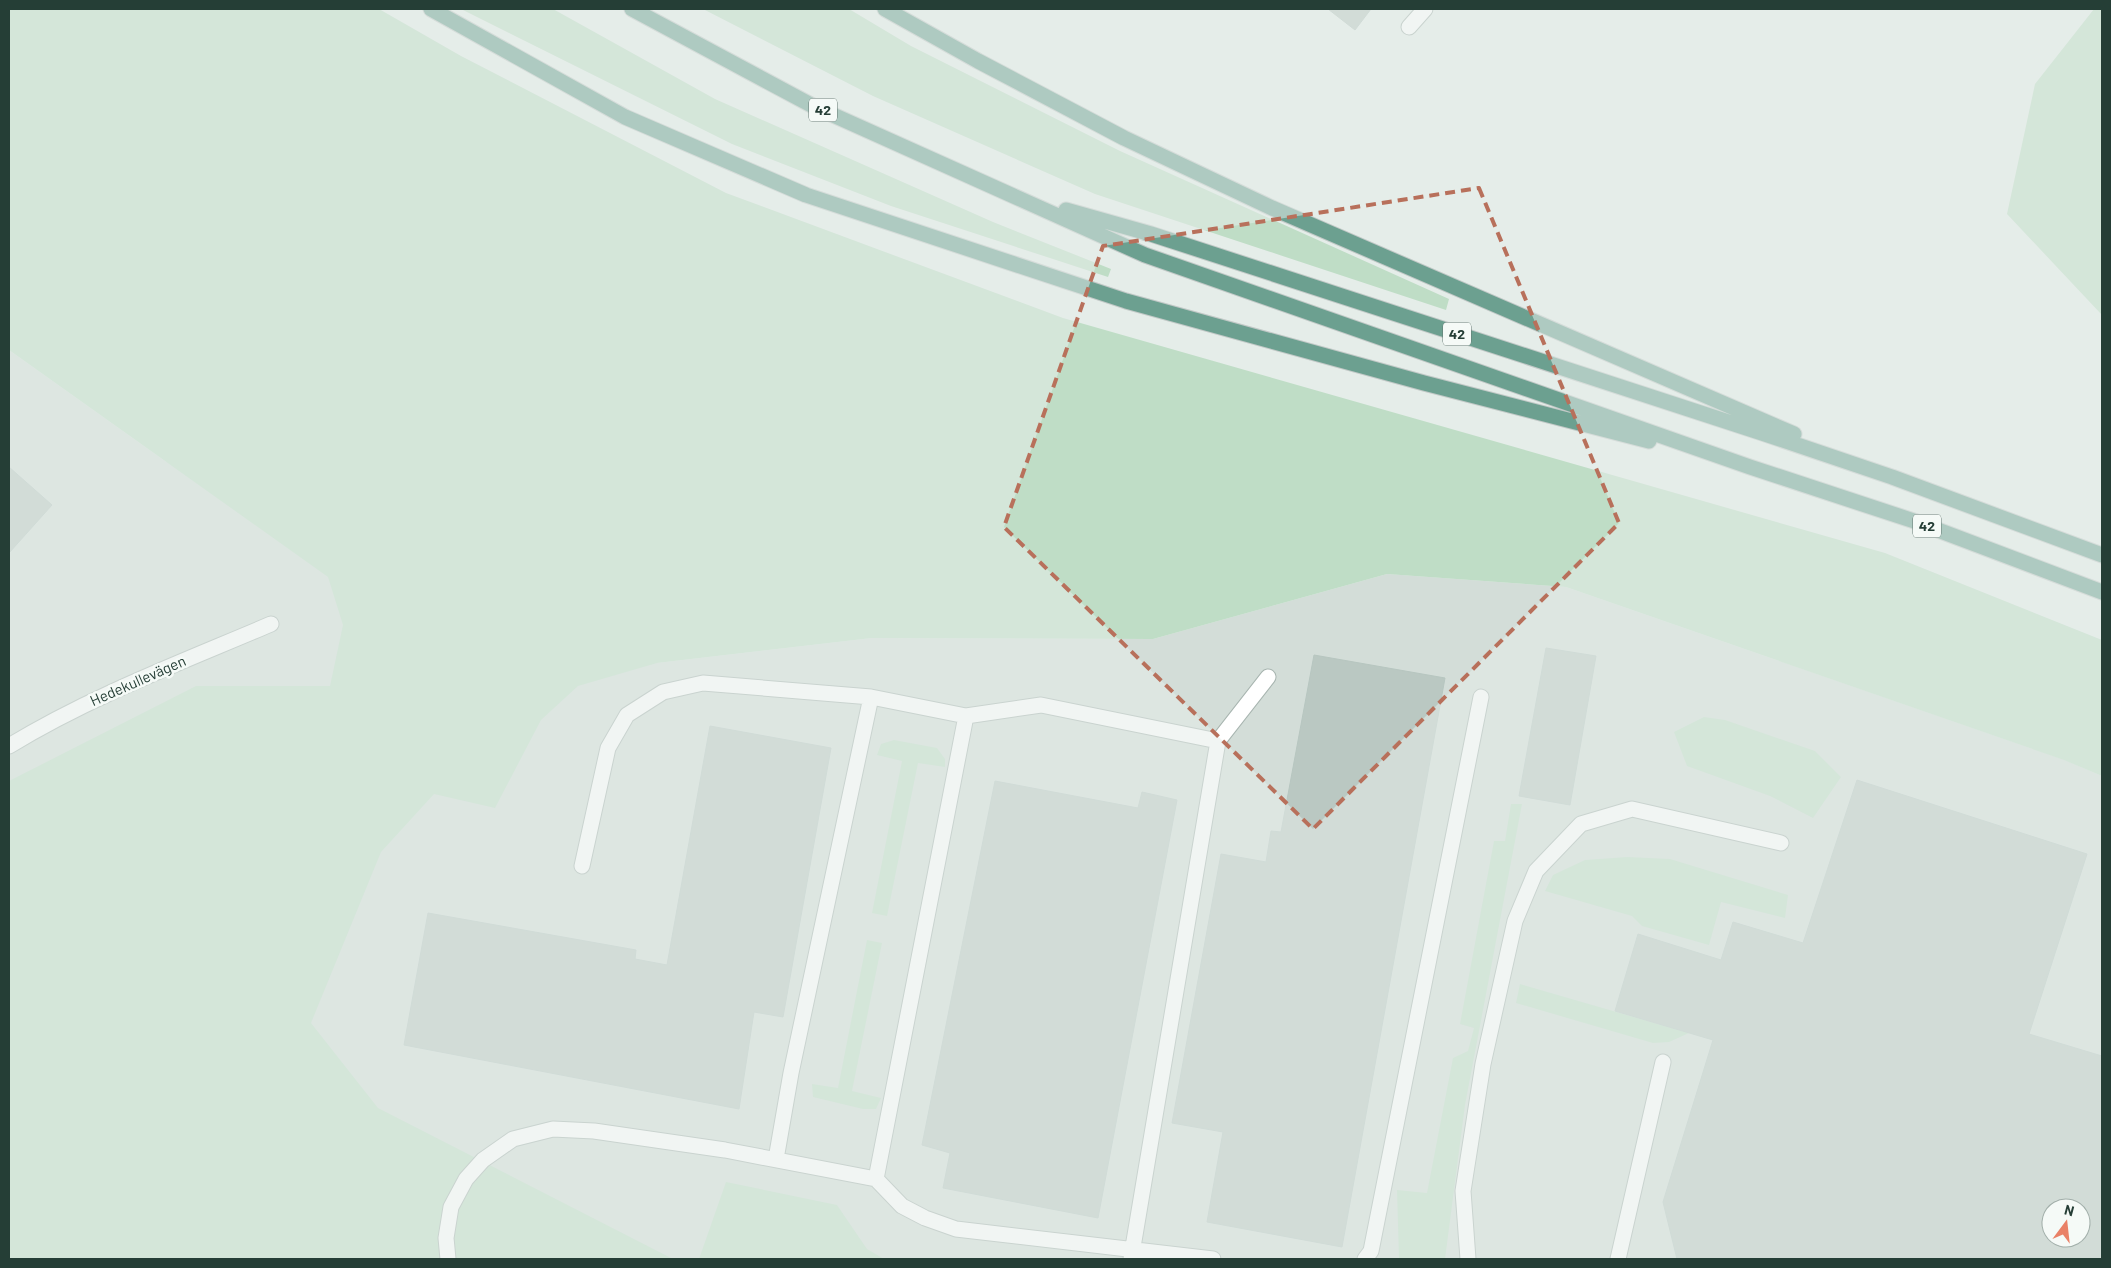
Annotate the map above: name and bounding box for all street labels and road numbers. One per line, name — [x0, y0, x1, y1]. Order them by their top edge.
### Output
road number: 42 — [809, 98, 837, 122]
road number: 42 — [1443, 322, 1471, 346]
road number: 42 — [1913, 514, 1941, 538]
street label: Hedekullevägen — [87, 651, 188, 709]

